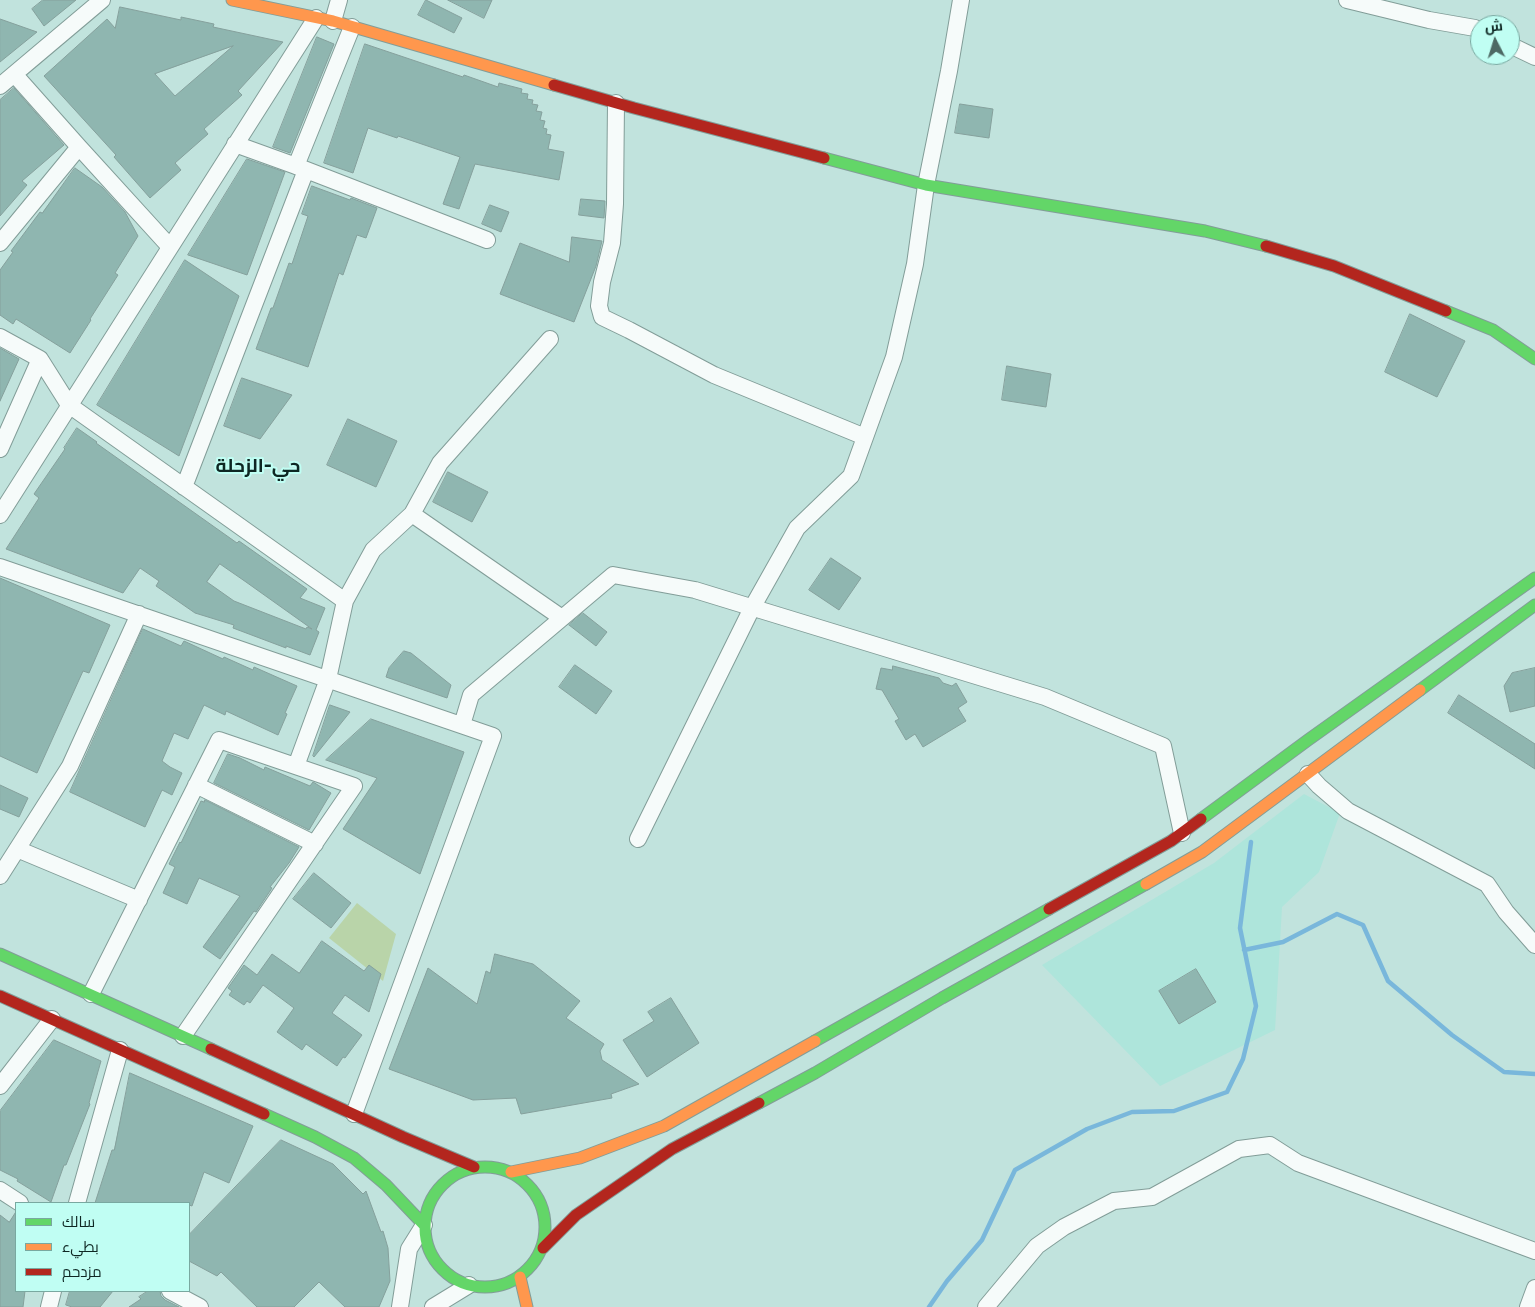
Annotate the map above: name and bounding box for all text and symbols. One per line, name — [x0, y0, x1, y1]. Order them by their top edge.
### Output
north arrow — [1470, 15, 1520, 65]
text: ش — [1484, 16, 1503, 35]
district label: حي-الزحلة — [215, 455, 301, 477]
legend — [15, 1202, 190, 1292]
text: سالك — [62, 1212, 95, 1230]
text: بطيء — [62, 1237, 99, 1255]
text: مزدحم — [62, 1262, 102, 1280]

